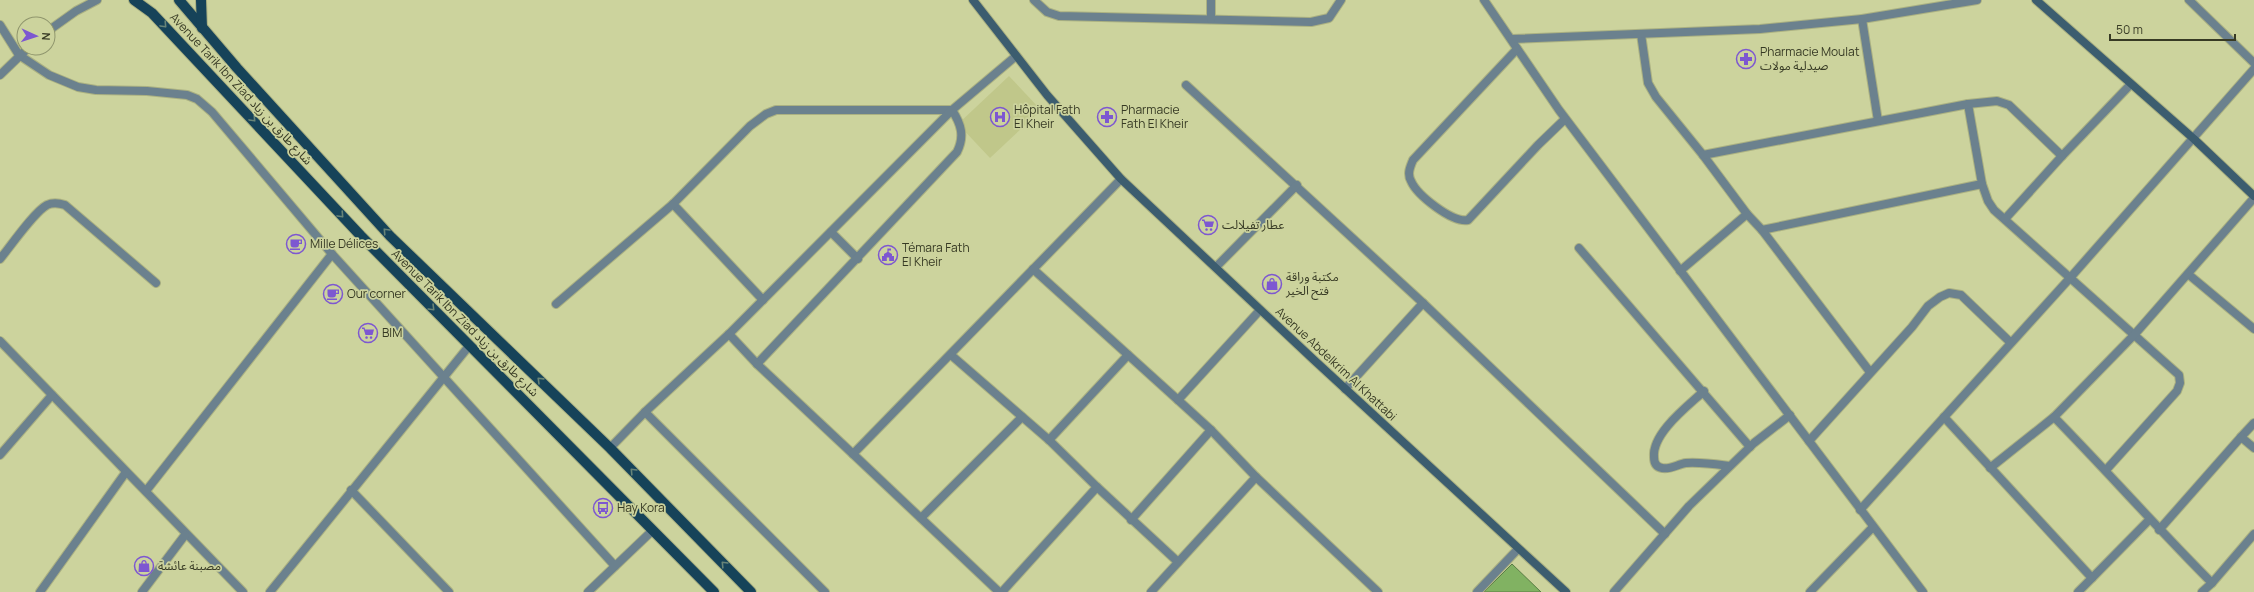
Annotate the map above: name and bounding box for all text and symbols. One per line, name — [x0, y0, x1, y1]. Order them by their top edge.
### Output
street label: Avenue Tarik Ibn Ziad شارع طارق بن زياد — [165, 9, 317, 169]
north arrow — [16, 16, 56, 56]
scale bar — [2110, 16, 2235, 42]
one-way arrow — [159, 20, 166, 28]
text: 50 m — [2116, 21, 2143, 38]
text: N — [39, 32, 54, 41]
place label: Pharmacie Moulat صيدلية مولات — [1760, 43, 1860, 74]
pharmacy icon: Pharmacie Moulat صيدلية مولات — [1735, 48, 1757, 70]
place label: Hôpital Fath El Kheir — [1014, 101, 1080, 132]
place label: Pharmacie Fath El Kheir — [1121, 101, 1189, 132]
hospital icon: Hôpital Fath El Kheir — [989, 106, 1011, 128]
pharmacy icon: Pharmacie Fath El Kheir — [1096, 106, 1118, 128]
one-way arrow — [248, 114, 256, 122]
one-way arrow — [336, 210, 344, 218]
supermarket icon: عطار تفيلالت — [1197, 214, 1219, 236]
place label: عطار تفيلالت — [1222, 216, 1284, 233]
one-way arrow — [384, 229, 391, 236]
cafe icon: Mille Délices — [285, 233, 307, 255]
place label: Mille Délices — [310, 235, 378, 252]
place label: Témara Fath El Kheir — [902, 239, 970, 270]
public building icon: Témara Fath El Kheir — [877, 244, 899, 266]
street label: Avenue Tarik Ibn Ziad شارع طارق بن زياد — [387, 245, 543, 401]
place label: مكتبة وراقة فتح الخير — [1285, 268, 1339, 300]
shop icon: مكتبة وراقة فتح الخير — [1261, 273, 1283, 295]
cafe icon: Our corner — [322, 283, 344, 305]
place label: Our corner — [347, 285, 407, 302]
one-way arrow — [427, 303, 435, 311]
street label: Avenue Abdelkrim Al Khattabi — [1272, 303, 1401, 424]
supermarket icon: BIM — [357, 322, 379, 344]
place label: BIM — [382, 324, 402, 341]
one-way arrow — [537, 377, 545, 385]
one-way arrow — [630, 468, 638, 476]
bus stop icon: Hay Kora — [592, 497, 614, 519]
place label: Hay Kora — [617, 499, 665, 516]
shop icon: مصبنة عائشة — [133, 555, 155, 577]
place label: مصبنة عائشة — [158, 557, 221, 574]
one-way arrow — [721, 561, 729, 569]

